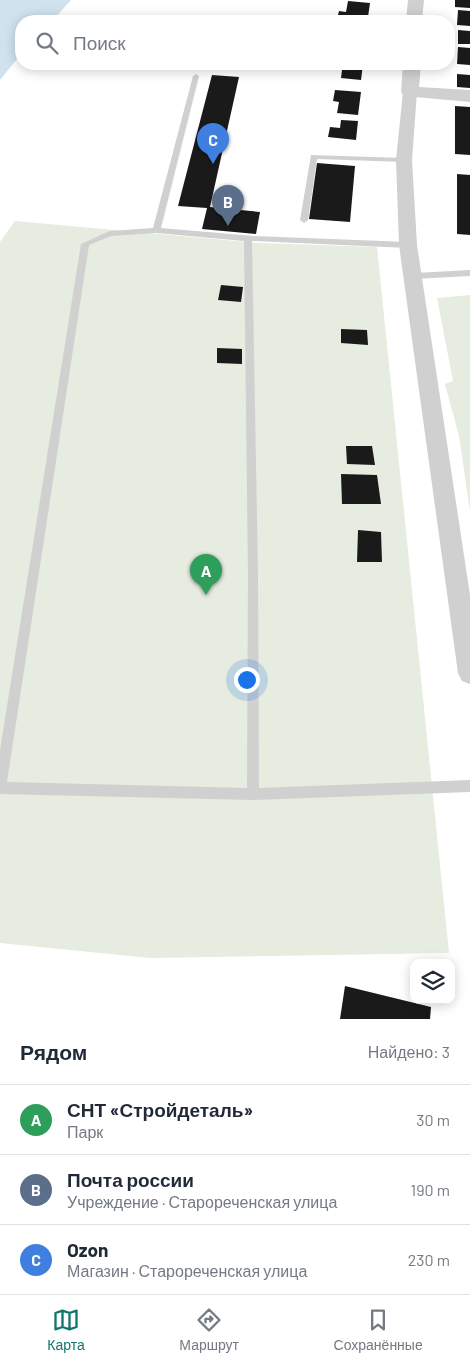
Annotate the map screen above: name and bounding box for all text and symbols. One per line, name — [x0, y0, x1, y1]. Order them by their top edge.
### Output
search box — [15, 15, 455, 70]
icon: search — [33, 29, 61, 57]
text: Поиск — [73, 31, 126, 54]
pin: C — [197, 123, 229, 164]
pin: B — [212, 185, 244, 226]
pin: A — [190, 554, 222, 595]
your location — [234, 667, 260, 693]
map controls — [410, 959, 455, 1004]
button: layers — [410, 959, 455, 1004]
text: Рядом — [20, 1039, 87, 1064]
text: Найдено: 3 — [368, 1042, 450, 1061]
text: СНТ «Стройдеталь» — [67, 1098, 253, 1121]
text: A — [31, 1110, 41, 1129]
text: 30 m — [416, 1110, 450, 1129]
text: Парк — [67, 1122, 103, 1141]
text: Почта россии — [67, 1168, 194, 1191]
text: B — [31, 1180, 41, 1199]
text: 190 m — [411, 1180, 450, 1199]
text: Учреждение · Старореченская улица — [67, 1192, 337, 1211]
text: Ozon — [67, 1238, 109, 1261]
text: C — [31, 1250, 41, 1269]
text: 230 m — [408, 1250, 450, 1269]
text: Магазин · Старореченская улица — [67, 1261, 307, 1280]
tab: Карта — [47, 1306, 85, 1353]
tab: Маршрут — [179, 1306, 239, 1353]
tab: Сохранённые — [334, 1306, 423, 1353]

